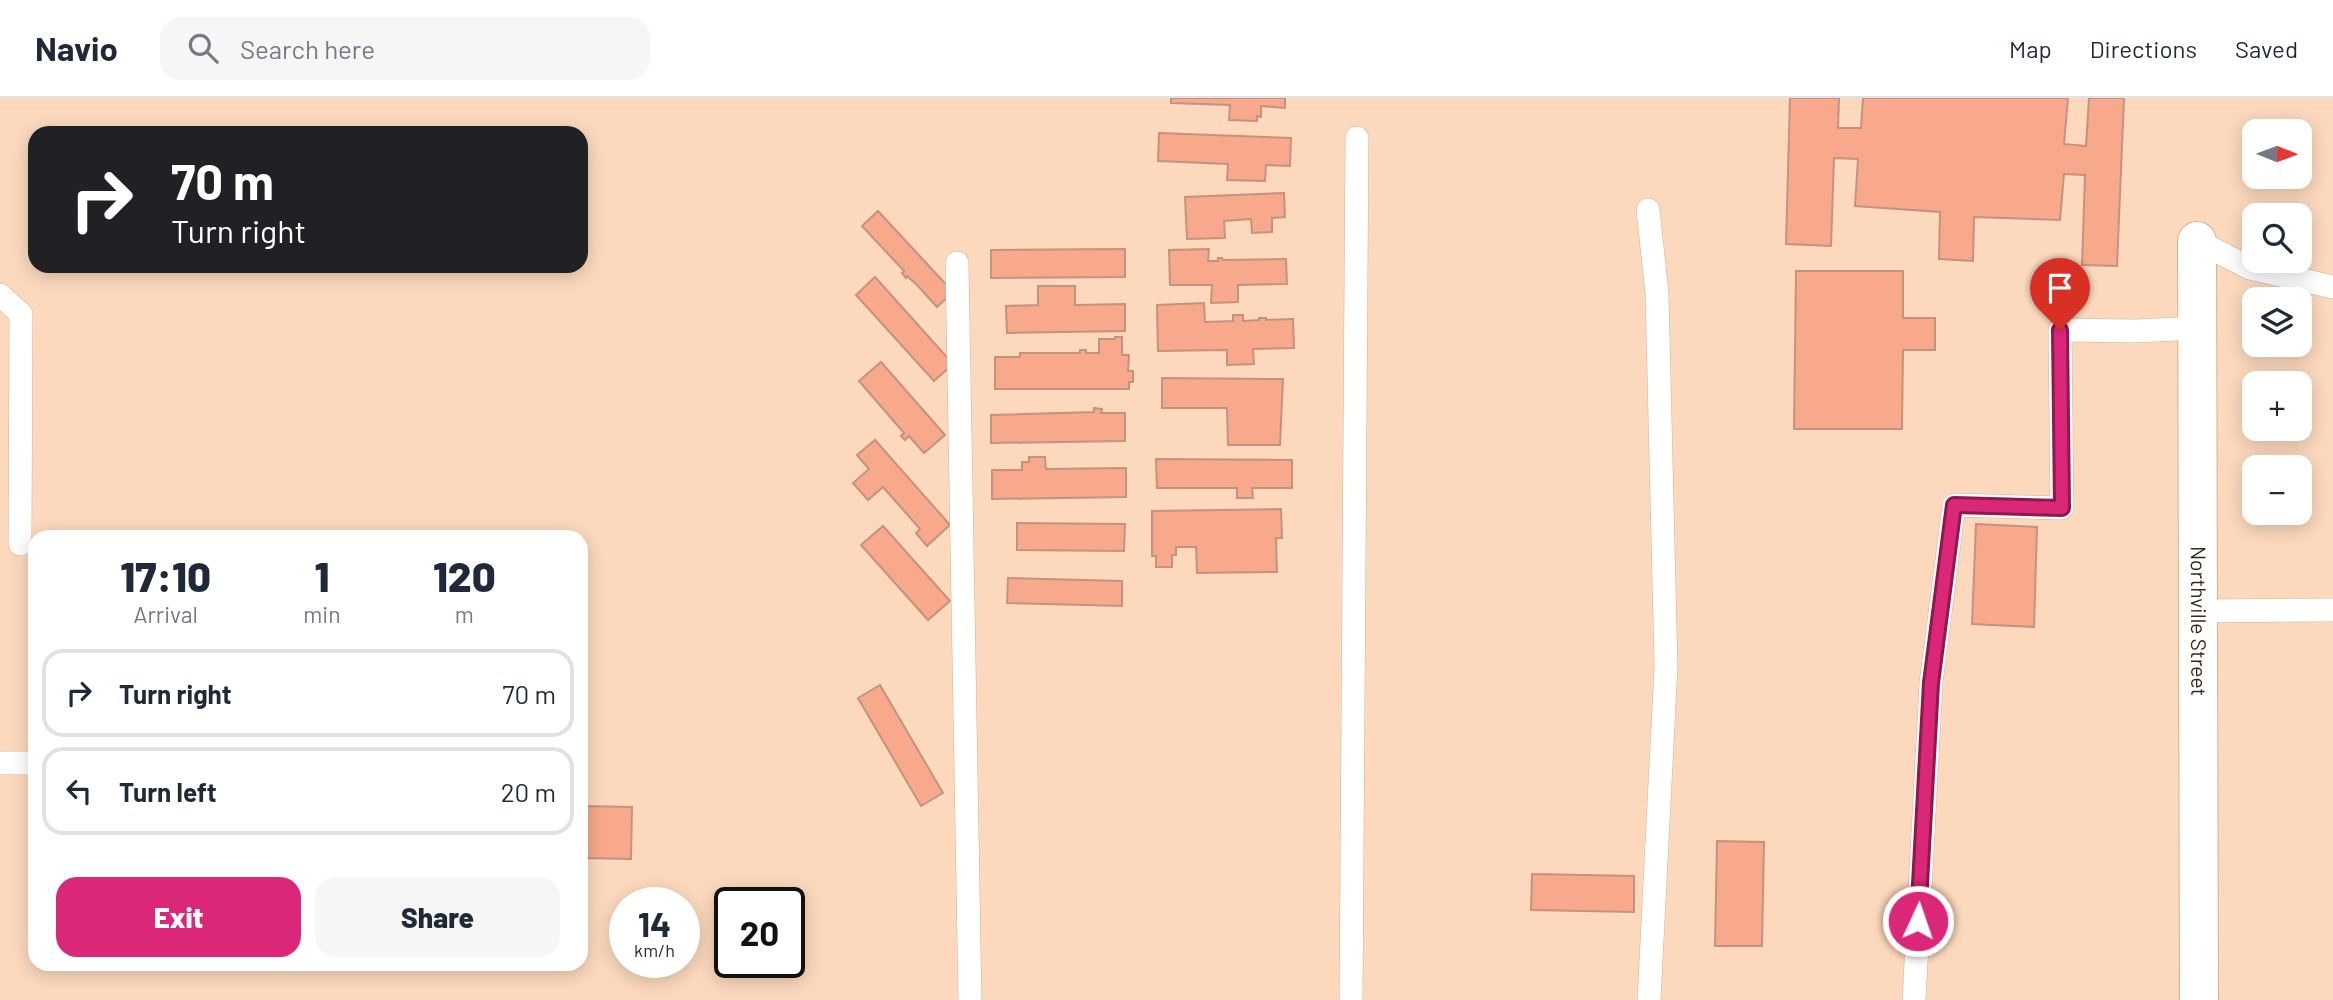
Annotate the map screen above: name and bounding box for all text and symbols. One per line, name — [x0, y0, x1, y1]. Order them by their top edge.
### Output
search box — [160, 17, 650, 80]
text: Navio — [35, 28, 118, 68]
icon: search — [184, 29, 222, 67]
text: Search here — [240, 33, 375, 64]
text: Map — [2009, 34, 2052, 63]
text: Directions — [2090, 34, 2197, 63]
text: Saved — [2235, 34, 2298, 63]
north arrow — [2242, 119, 2312, 189]
map controls — [2242, 119, 2312, 525]
text: 70 m — [171, 151, 274, 210]
icon: right — [56, 154, 147, 245]
button: search — [2242, 203, 2312, 273]
text: Turn right — [171, 211, 306, 249]
pin — [2030, 258, 2090, 330]
icon: arrive — [2041, 269, 2079, 307]
button: layers — [2242, 287, 2312, 357]
button: + — [2242, 371, 2312, 441]
button: − — [2242, 455, 2312, 525]
street label: Northville Street — [2187, 546, 2212, 696]
text: 17:10 — [120, 550, 211, 600]
text: 1 — [314, 550, 329, 600]
text: 120 — [433, 550, 496, 600]
text: Arrival — [134, 600, 198, 628]
text: min — [303, 600, 341, 628]
text: m — [455, 600, 474, 628]
icon: right — [60, 674, 98, 712]
text: Turn right — [119, 678, 232, 709]
text: 70 m — [502, 678, 556, 709]
icon: left — [60, 772, 98, 810]
text: Turn left — [119, 776, 217, 807]
text: 20 m — [501, 776, 556, 807]
button: Exit — [56, 877, 301, 957]
button: Share — [315, 877, 560, 957]
position arrow — [1881, 884, 1955, 958]
speed limit sign: 20 — [714, 887, 805, 978]
text: 14 — [638, 902, 671, 944]
text: km/h — [634, 939, 675, 961]

